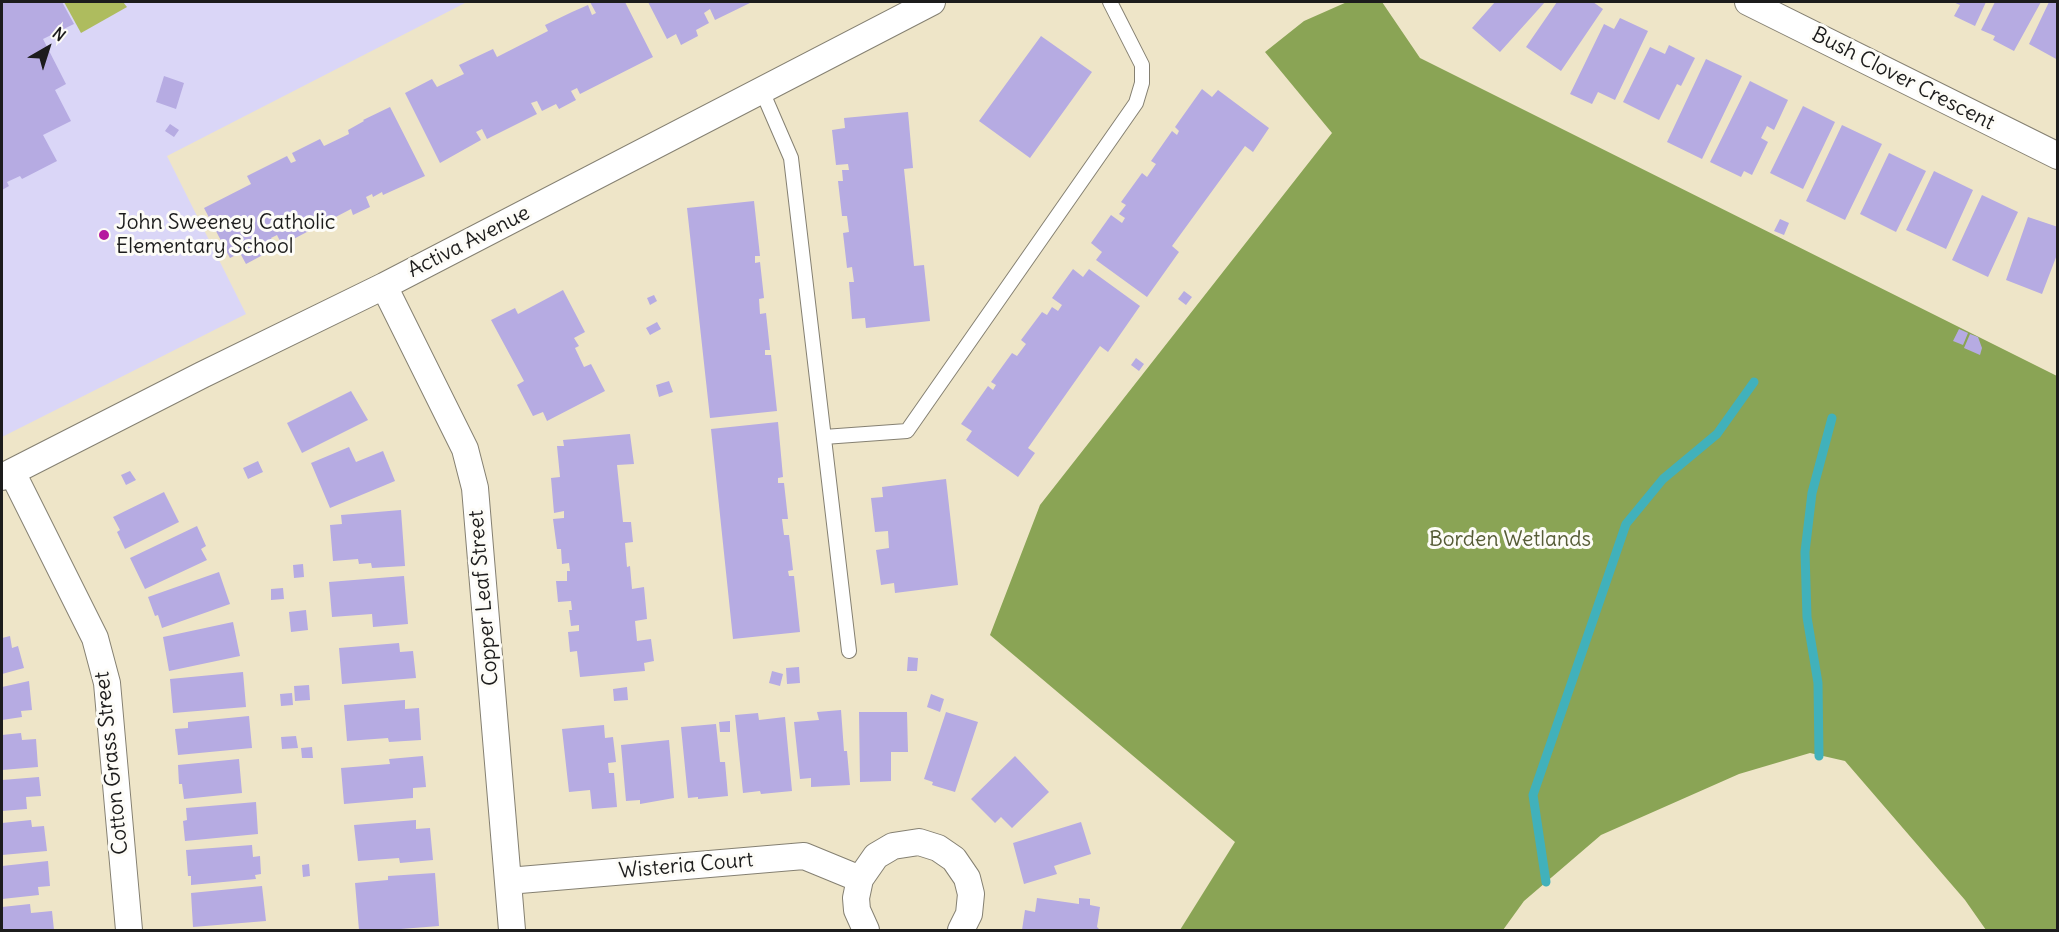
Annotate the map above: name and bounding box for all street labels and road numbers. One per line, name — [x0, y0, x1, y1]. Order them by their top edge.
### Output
street label: Bush Clover Crescent — [1808, 22, 1998, 136]
street label: Activa Avenue — [404, 200, 534, 284]
street label: Copper Leaf Street — [464, 509, 504, 687]
street label: Cotton Grass Street — [90, 670, 134, 856]
street label: Wisteria Court — [618, 848, 754, 884]

